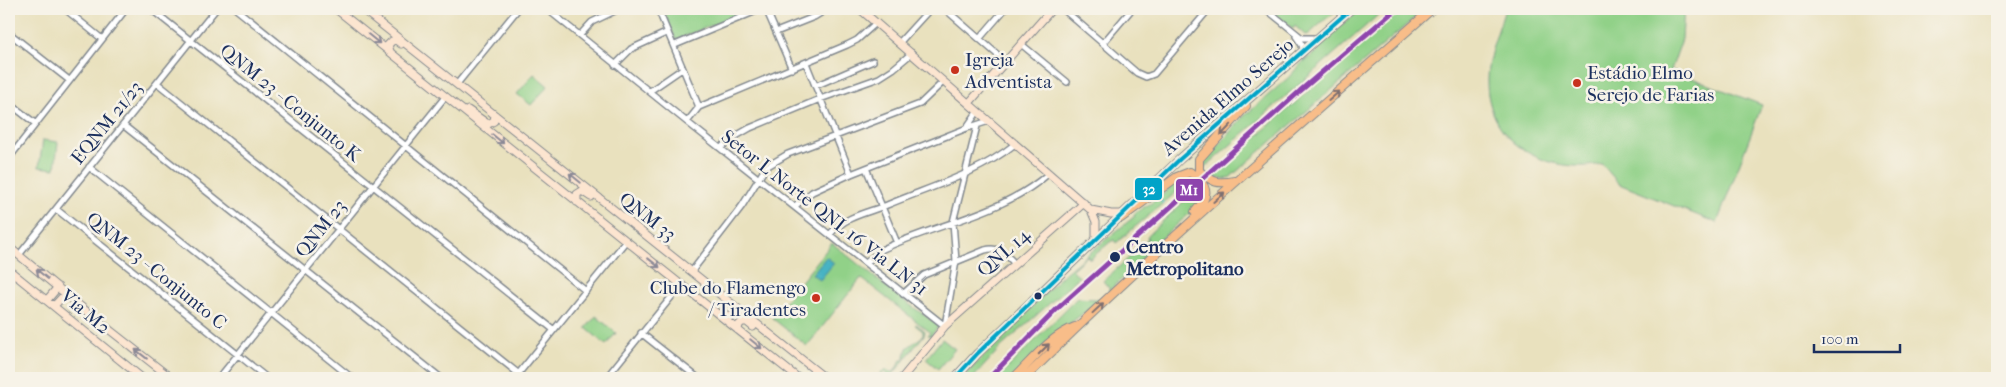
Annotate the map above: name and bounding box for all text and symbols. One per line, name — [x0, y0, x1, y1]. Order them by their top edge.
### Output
street label: Avenida Elmo Serejo — [1156, 33, 1298, 161]
one-way arrow — [367, 34, 380, 45]
street label: QNM 23 - Conjunto K — [215, 39, 366, 167]
place label: Igreja Adventista — [964, 49, 1052, 93]
place label: Estádio Elmo Serejo de Farias — [1587, 62, 1714, 106]
marker: Igreja Adventista — [949, 64, 961, 76]
street label: EQNM 21/23 — [67, 77, 147, 169]
marker: Estádio Elmo Serejo de Farias — [1571, 77, 1583, 89]
one-way arrow — [1327, 90, 1340, 102]
one-way arrow — [1220, 124, 1232, 137]
street label: Setor L Norte QNL 16 Via LN 31 — [717, 125, 932, 300]
one-way arrow — [491, 133, 504, 144]
one-way arrow — [568, 173, 581, 184]
line badge: 32 — [1134, 177, 1163, 201]
line badge: M1 — [1175, 178, 1204, 202]
text: 32 — [1143, 181, 1155, 198]
text: M1 — [1179, 182, 1198, 199]
street label: QNM 33 — [615, 188, 680, 246]
one-way arrow — [1212, 192, 1225, 203]
street label: QNM 23 — [291, 195, 351, 262]
street label: QNM 23 - Conjunto C — [82, 207, 231, 334]
street label: QNL 14 — [973, 224, 1035, 281]
place label: Centro Metropolitano — [1125, 236, 1244, 280]
marker: Centro Metropolitano — [1108, 250, 1122, 264]
one-way arrow — [647, 257, 660, 268]
one-way arrow — [36, 269, 49, 280]
place label: Clube do Flamengo / Tiradentes — [650, 277, 806, 321]
street label: Via M2 — [55, 284, 115, 339]
unlabelled marker — [1033, 291, 1043, 301]
marker: Clube do Flamengo / Tiradentes — [810, 292, 822, 304]
one-way arrow — [1091, 302, 1104, 314]
scale bar — [1814, 322, 1900, 354]
text: 100 m — [1821, 330, 1859, 348]
one-way arrow — [749, 339, 762, 350]
one-way arrow — [1038, 342, 1050, 355]
one-way arrow — [134, 349, 147, 360]

